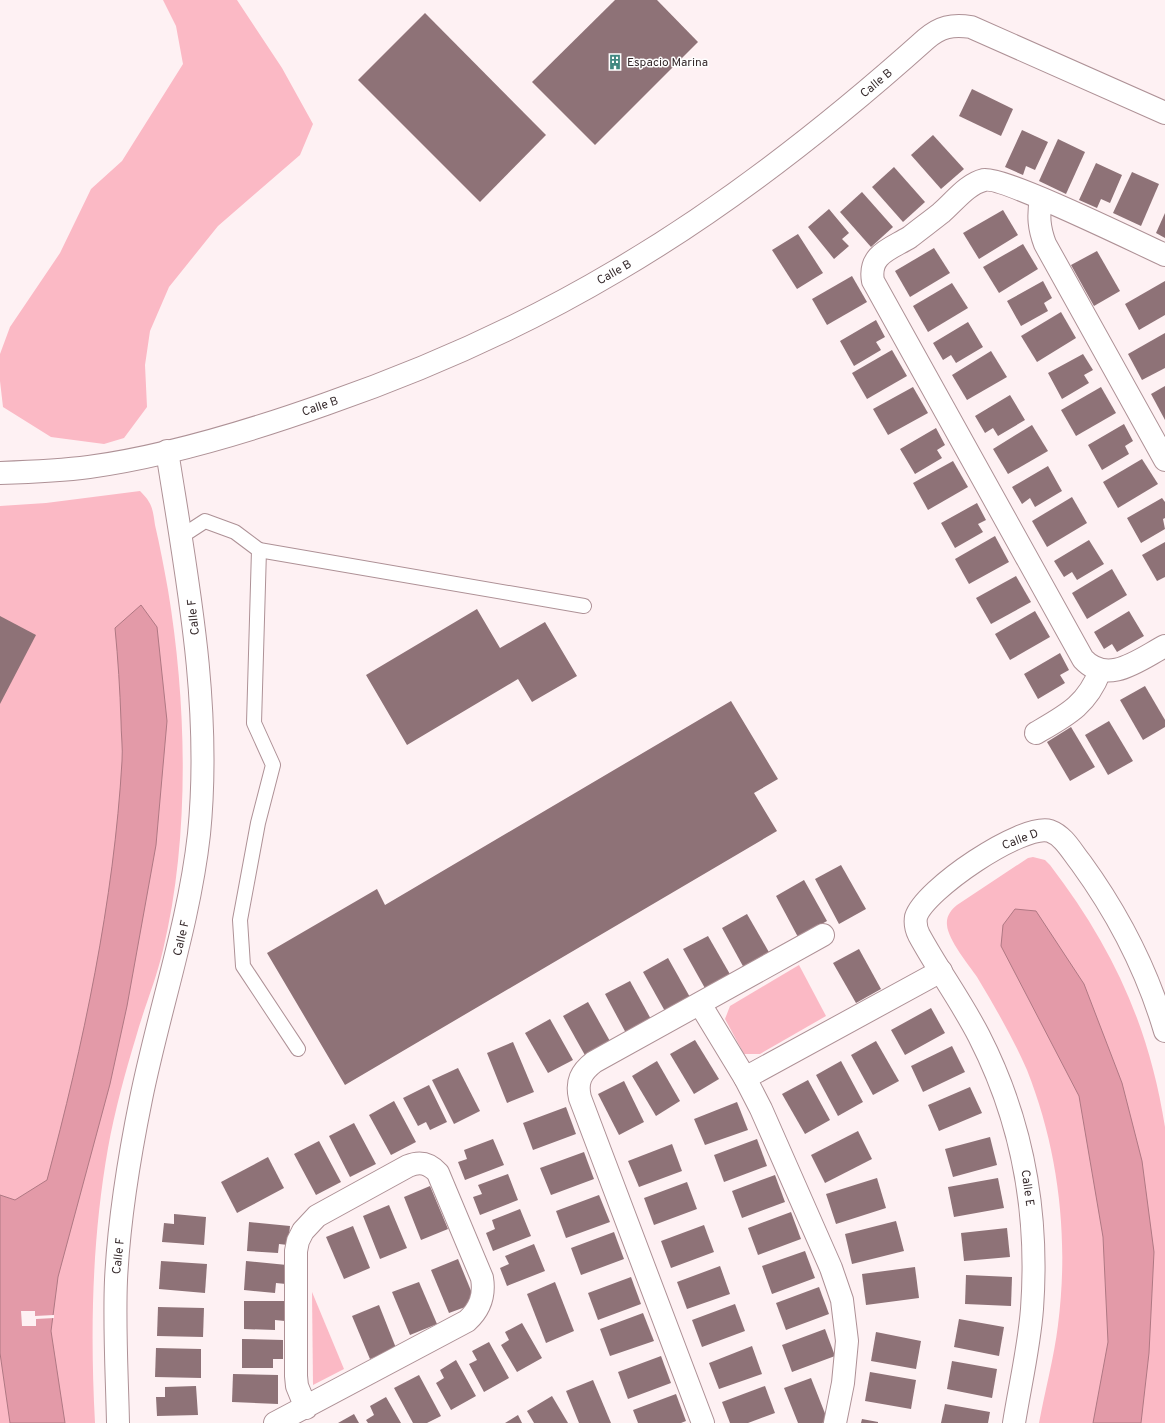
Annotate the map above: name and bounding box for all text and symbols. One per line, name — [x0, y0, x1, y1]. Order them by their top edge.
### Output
building icon: Espacio Marina — [606, 53, 624, 71]
place label: Espacio Marina — [627, 55, 708, 71]
street label: Calle B — [857, 66, 896, 102]
street label: Calle B — [594, 256, 635, 289]
street label: Calle B — [300, 393, 341, 421]
street label: Calle F — [184, 598, 204, 636]
street label: Calle D — [1000, 826, 1041, 854]
street label: Calle F — [170, 918, 194, 958]
street label: Calle E — [1017, 1169, 1037, 1207]
street label: Calle F — [109, 1237, 129, 1275]

